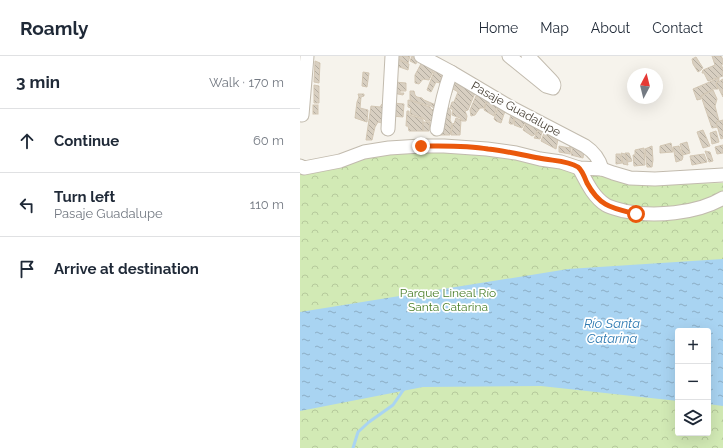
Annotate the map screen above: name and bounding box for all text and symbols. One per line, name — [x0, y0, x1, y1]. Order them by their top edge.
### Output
text: Roamly — [20, 17, 88, 39]
text: Home — [479, 20, 518, 36]
text: Map — [540, 20, 569, 36]
text: About — [591, 20, 630, 36]
text: Contact — [652, 20, 703, 36]
north arrow — [627, 68, 663, 104]
text: 3 min — [16, 72, 60, 92]
text: Walk · 170 m — [209, 75, 284, 90]
street label: Pasaje Guadalupe — [469, 79, 563, 139]
icon: ahead — [16, 130, 38, 152]
text: Continue — [54, 132, 119, 150]
text: 60 m — [253, 133, 284, 148]
route end — [412, 137, 430, 155]
text: Turn left — [54, 188, 115, 206]
icon: left — [16, 194, 38, 216]
text: 110 m — [250, 197, 284, 212]
route start — [627, 205, 645, 223]
text: Pasaje Guadalupe — [54, 206, 163, 221]
icon: arrive — [16, 258, 38, 280]
text: Arrive at destination — [54, 260, 199, 278]
park label: Parque Lineal Río Santa Catarina — [400, 286, 496, 314]
water label: Río Santa Catarina — [584, 316, 640, 346]
map controls — [675, 328, 711, 436]
button: + — [675, 328, 711, 364]
button: − — [675, 364, 711, 400]
button: layers — [675, 400, 711, 436]

